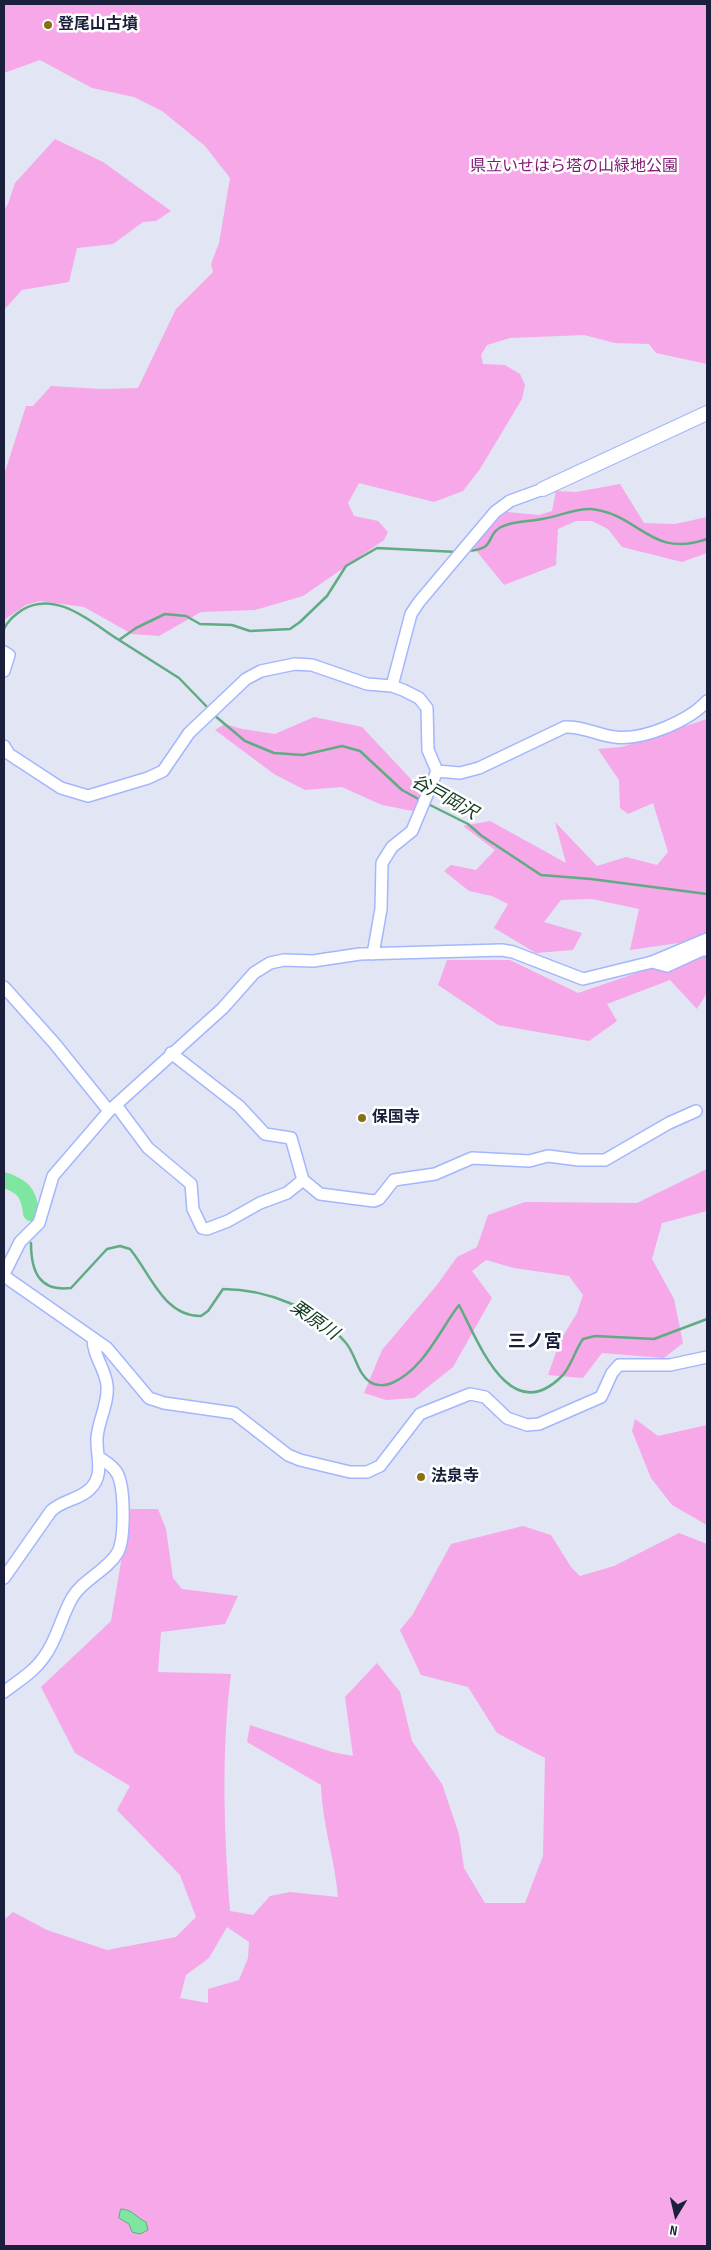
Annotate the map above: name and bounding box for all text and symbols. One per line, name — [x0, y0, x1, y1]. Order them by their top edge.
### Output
place label: 登尾山古墳 — [58, 15, 138, 35]
marker: 登尾山古墳 — [42, 19, 54, 31]
park label: 県立いせはら塔の山緑地公園 — [470, 157, 678, 177]
water label: 谷戸岡沢 — [407, 771, 481, 825]
place label: 保国寺 — [372, 1108, 420, 1128]
marker: 保国寺 — [356, 1112, 368, 1124]
water label: 栗原川 — [286, 1297, 342, 1345]
district label: 三ノ宮 — [508, 1331, 562, 1353]
place label: 法泉寺 — [431, 1467, 479, 1487]
marker: 法泉寺 — [415, 1471, 427, 1483]
north arrow — [651, 2190, 701, 2240]
text: N — [669, 2221, 679, 2239]

